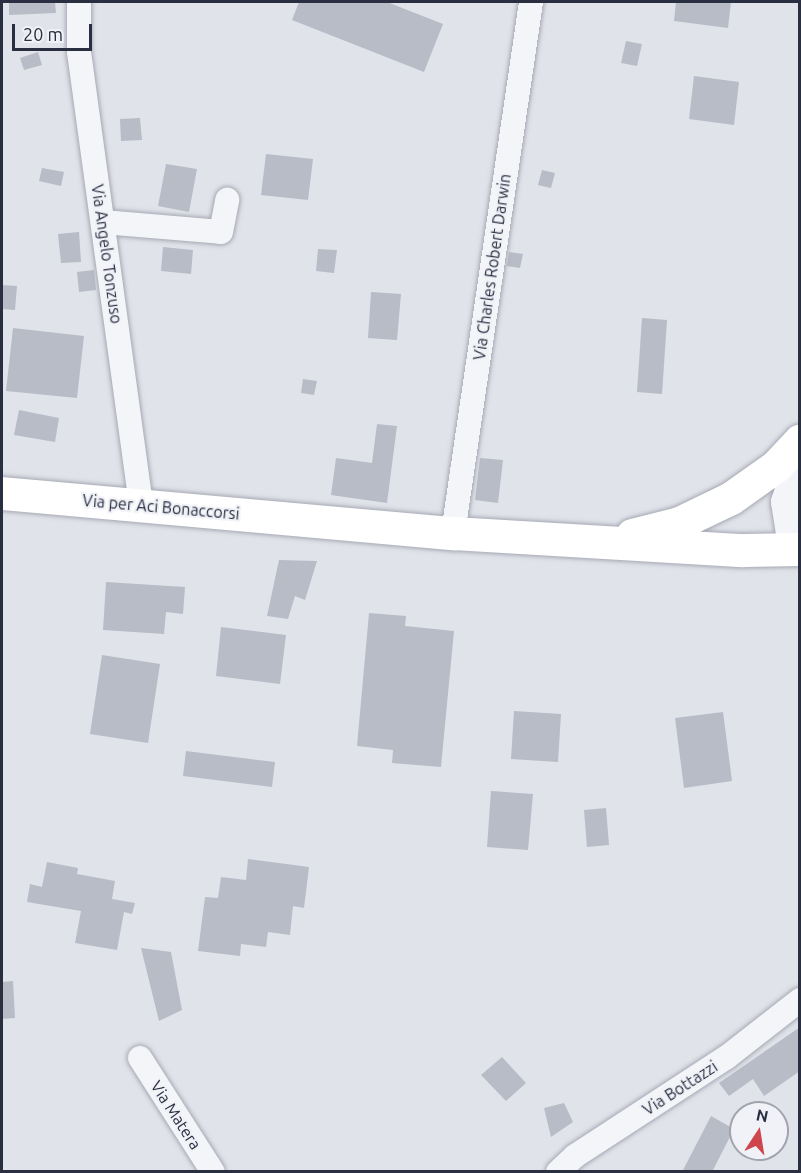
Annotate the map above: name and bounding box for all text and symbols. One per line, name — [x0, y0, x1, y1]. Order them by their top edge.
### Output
scale bar — [15, 12, 94, 50]
text: 20 m — [23, 24, 63, 44]
street label: Via Charles Robert Darwin — [469, 172, 515, 362]
street label: Via Angelo Tonzuso — [88, 183, 126, 325]
street label: Via per Aci Bonaccorsi — [82, 491, 240, 523]
street label: Via Bottazzi — [639, 1057, 721, 1119]
street label: Via Matera — [147, 1077, 205, 1153]
north arrow — [729, 1101, 789, 1161]
text: N — [755, 1105, 770, 1125]

